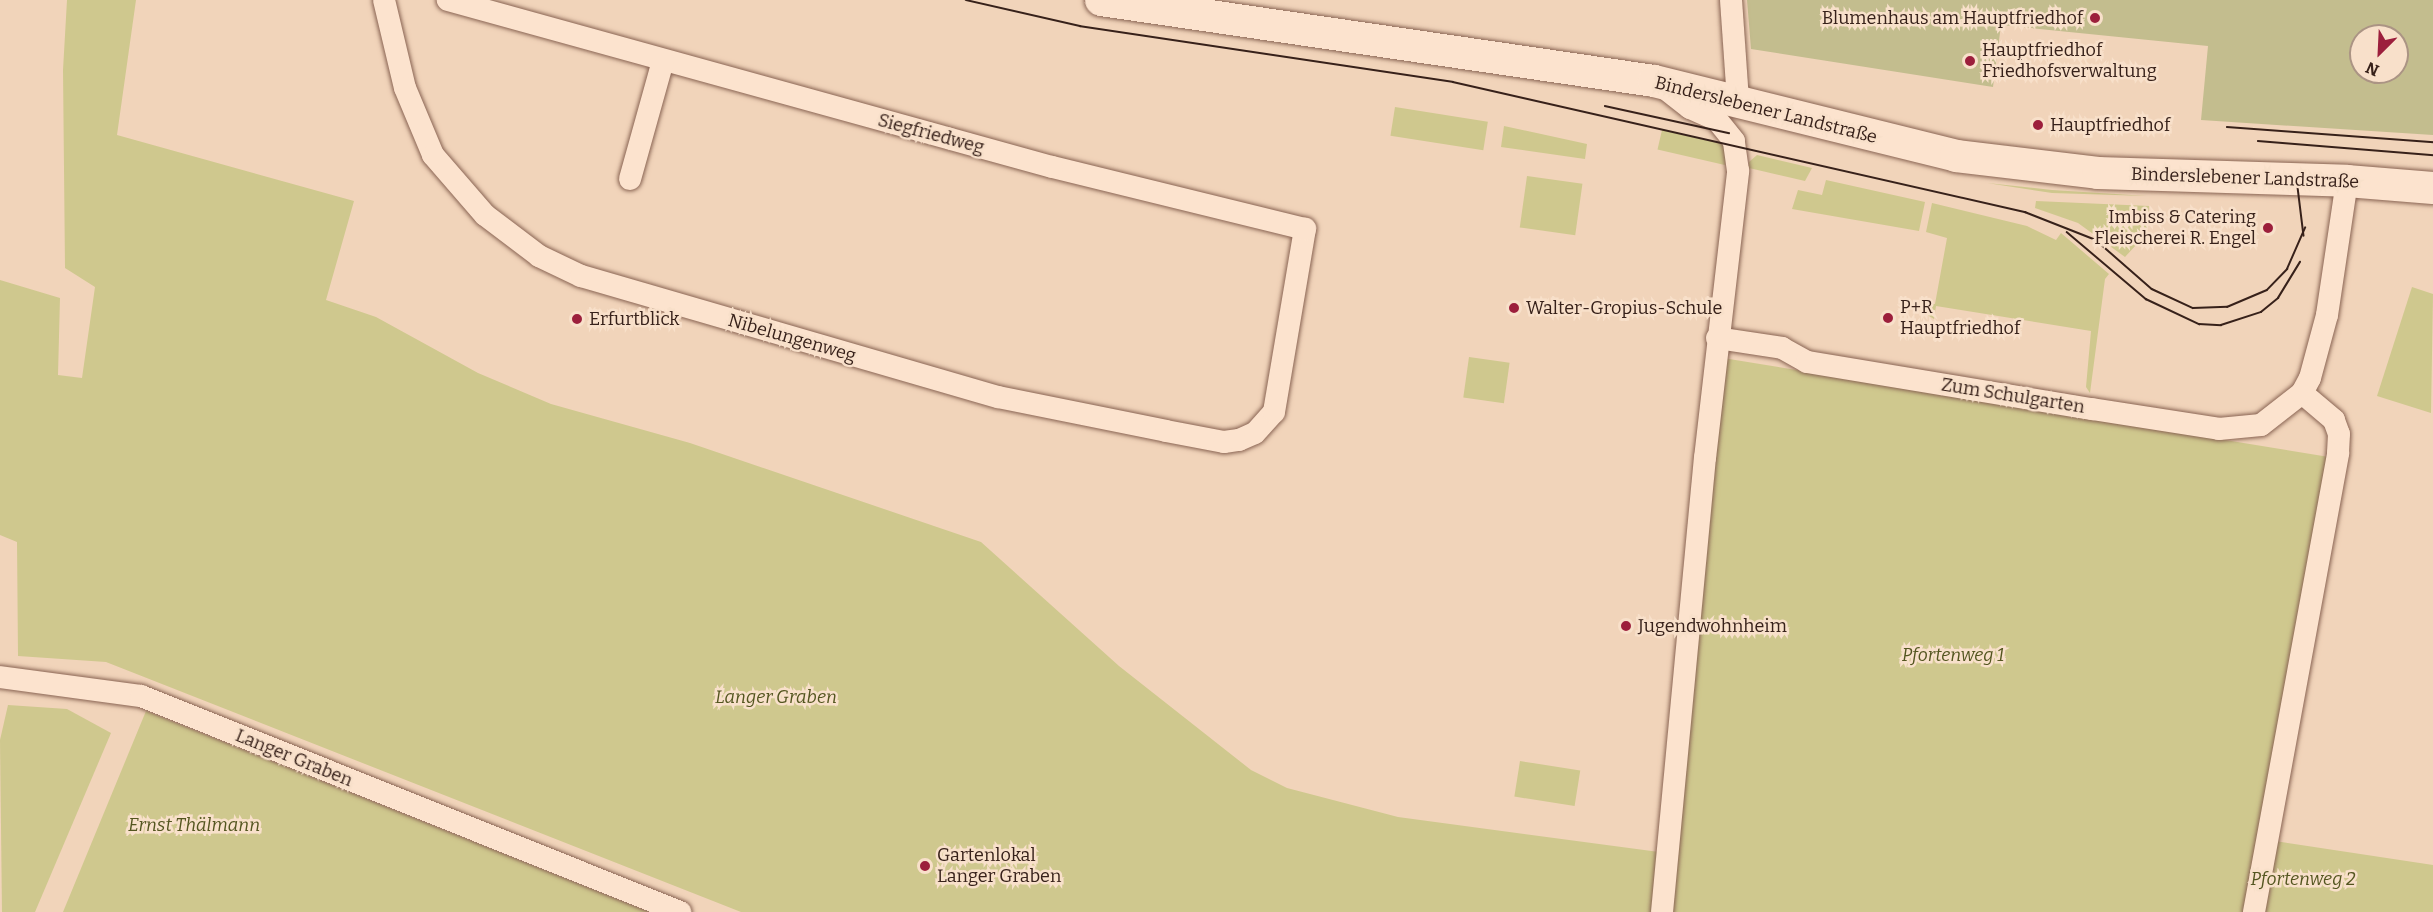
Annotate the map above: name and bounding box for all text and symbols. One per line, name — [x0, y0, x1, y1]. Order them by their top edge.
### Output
place label: Blumenhaus am Hauptfriedhof — [1822, 7, 2083, 29]
marker: Blumenhaus am Hauptfriedhof — [2088, 11, 2102, 25]
north arrow — [2349, 24, 2409, 84]
place label: Hauptfriedhof Friedhofsverwaltung — [1982, 40, 2157, 82]
marker: Hauptfriedhof Friedhofsverwaltung — [1963, 54, 1977, 68]
text: N — [2363, 58, 2382, 80]
street label: Binderslebener Landstraße — [1653, 72, 1879, 148]
street label: Siegfriedweg — [876, 109, 986, 159]
place label: Hauptfriedhof — [2050, 114, 2170, 136]
marker: Hauptfriedhof — [2031, 118, 2045, 132]
street label: Binderslebener Landstraße — [2131, 163, 2359, 193]
place label: Imbiss & Catering Fleischerei R. Engel — [2094, 207, 2256, 250]
marker: Imbiss & Catering Fleischerei R. Engel — [2261, 221, 2275, 235]
place label: Walter-Gropius-Schule — [1526, 297, 1722, 319]
place label: P+R Hauptfriedhof — [1900, 297, 2020, 340]
marker: Walter-Gropius-Schule — [1507, 301, 1521, 315]
place label: Erfurtblick — [589, 308, 680, 330]
street label: Nibelungenweg — [725, 309, 859, 367]
marker: P+R Hauptfriedhof — [1881, 311, 1895, 325]
marker: Erfurtblick — [570, 312, 584, 326]
street label: Zum Schulgarten — [1940, 374, 2086, 418]
place label: Jugendwohnheim — [1638, 615, 1787, 637]
marker: Jugendwohnheim — [1619, 619, 1633, 633]
park label: Pfortenweg 1 — [1902, 644, 2004, 666]
park label: Langer Graben — [715, 686, 837, 708]
street label: Langer Graben — [232, 725, 356, 791]
park label: Ernst Thälmann — [128, 814, 260, 836]
place label: Gartenlokal Langer Graben — [937, 845, 1061, 888]
marker: Gartenlokal Langer Graben — [918, 859, 932, 873]
park label: Pfortenweg 2 — [2251, 868, 2355, 890]

